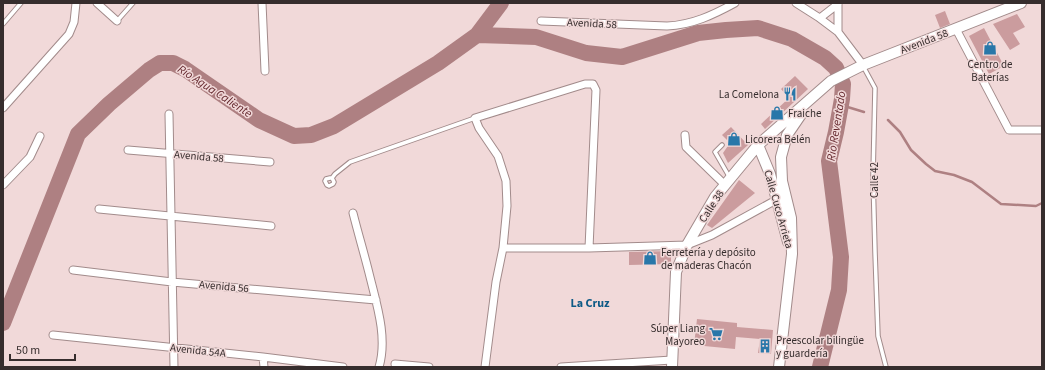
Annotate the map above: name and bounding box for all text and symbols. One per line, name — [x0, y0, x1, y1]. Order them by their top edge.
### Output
street label: Avenida 58 — [567, 15, 618, 32]
street label: Avenida 58 — [898, 25, 951, 57]
shop icon: Centro de Baterías — [982, 40, 998, 56]
place label: Centro de Baterías — [968, 57, 1013, 85]
water label: Río Agua Caliente — [174, 61, 256, 122]
restaurant icon: La Comelona — [782, 86, 798, 102]
place label: La Comelona — [719, 87, 779, 102]
water label: Rio Reventado — [823, 90, 850, 162]
shop icon: Fraiche — [769, 105, 785, 121]
place label: Fraiche — [788, 106, 822, 121]
shop icon: Licorera Belén — [726, 131, 742, 147]
place label: Licorera Belén — [745, 132, 810, 147]
street label: Avenida 58 — [173, 147, 225, 166]
street label: Calle 42 — [867, 162, 882, 198]
street label: Calle Cuco Arrieta — [760, 168, 797, 250]
street label: Calle 38 — [695, 187, 728, 225]
place label: Ferretería y depósito de maderas Chacón — [661, 245, 756, 273]
shop icon: Ferretería y depósito de maderas Chacón — [642, 250, 658, 266]
street label: Avenida 56 — [198, 277, 250, 296]
district label: La Cruz — [570, 295, 610, 312]
place label: Súper Liang Mayoreo — [650, 321, 705, 349]
supermarket icon: Súper Liang Mayoreo — [708, 326, 724, 342]
place label: Preescolar bilingüe y guardería — [776, 333, 864, 361]
scale bar — [10, 336, 75, 362]
building icon: Preescolar bilingüe y guardería — [757, 338, 773, 354]
street label: Avenida 54A — [169, 340, 227, 361]
text: 50 m — [16, 342, 40, 359]

